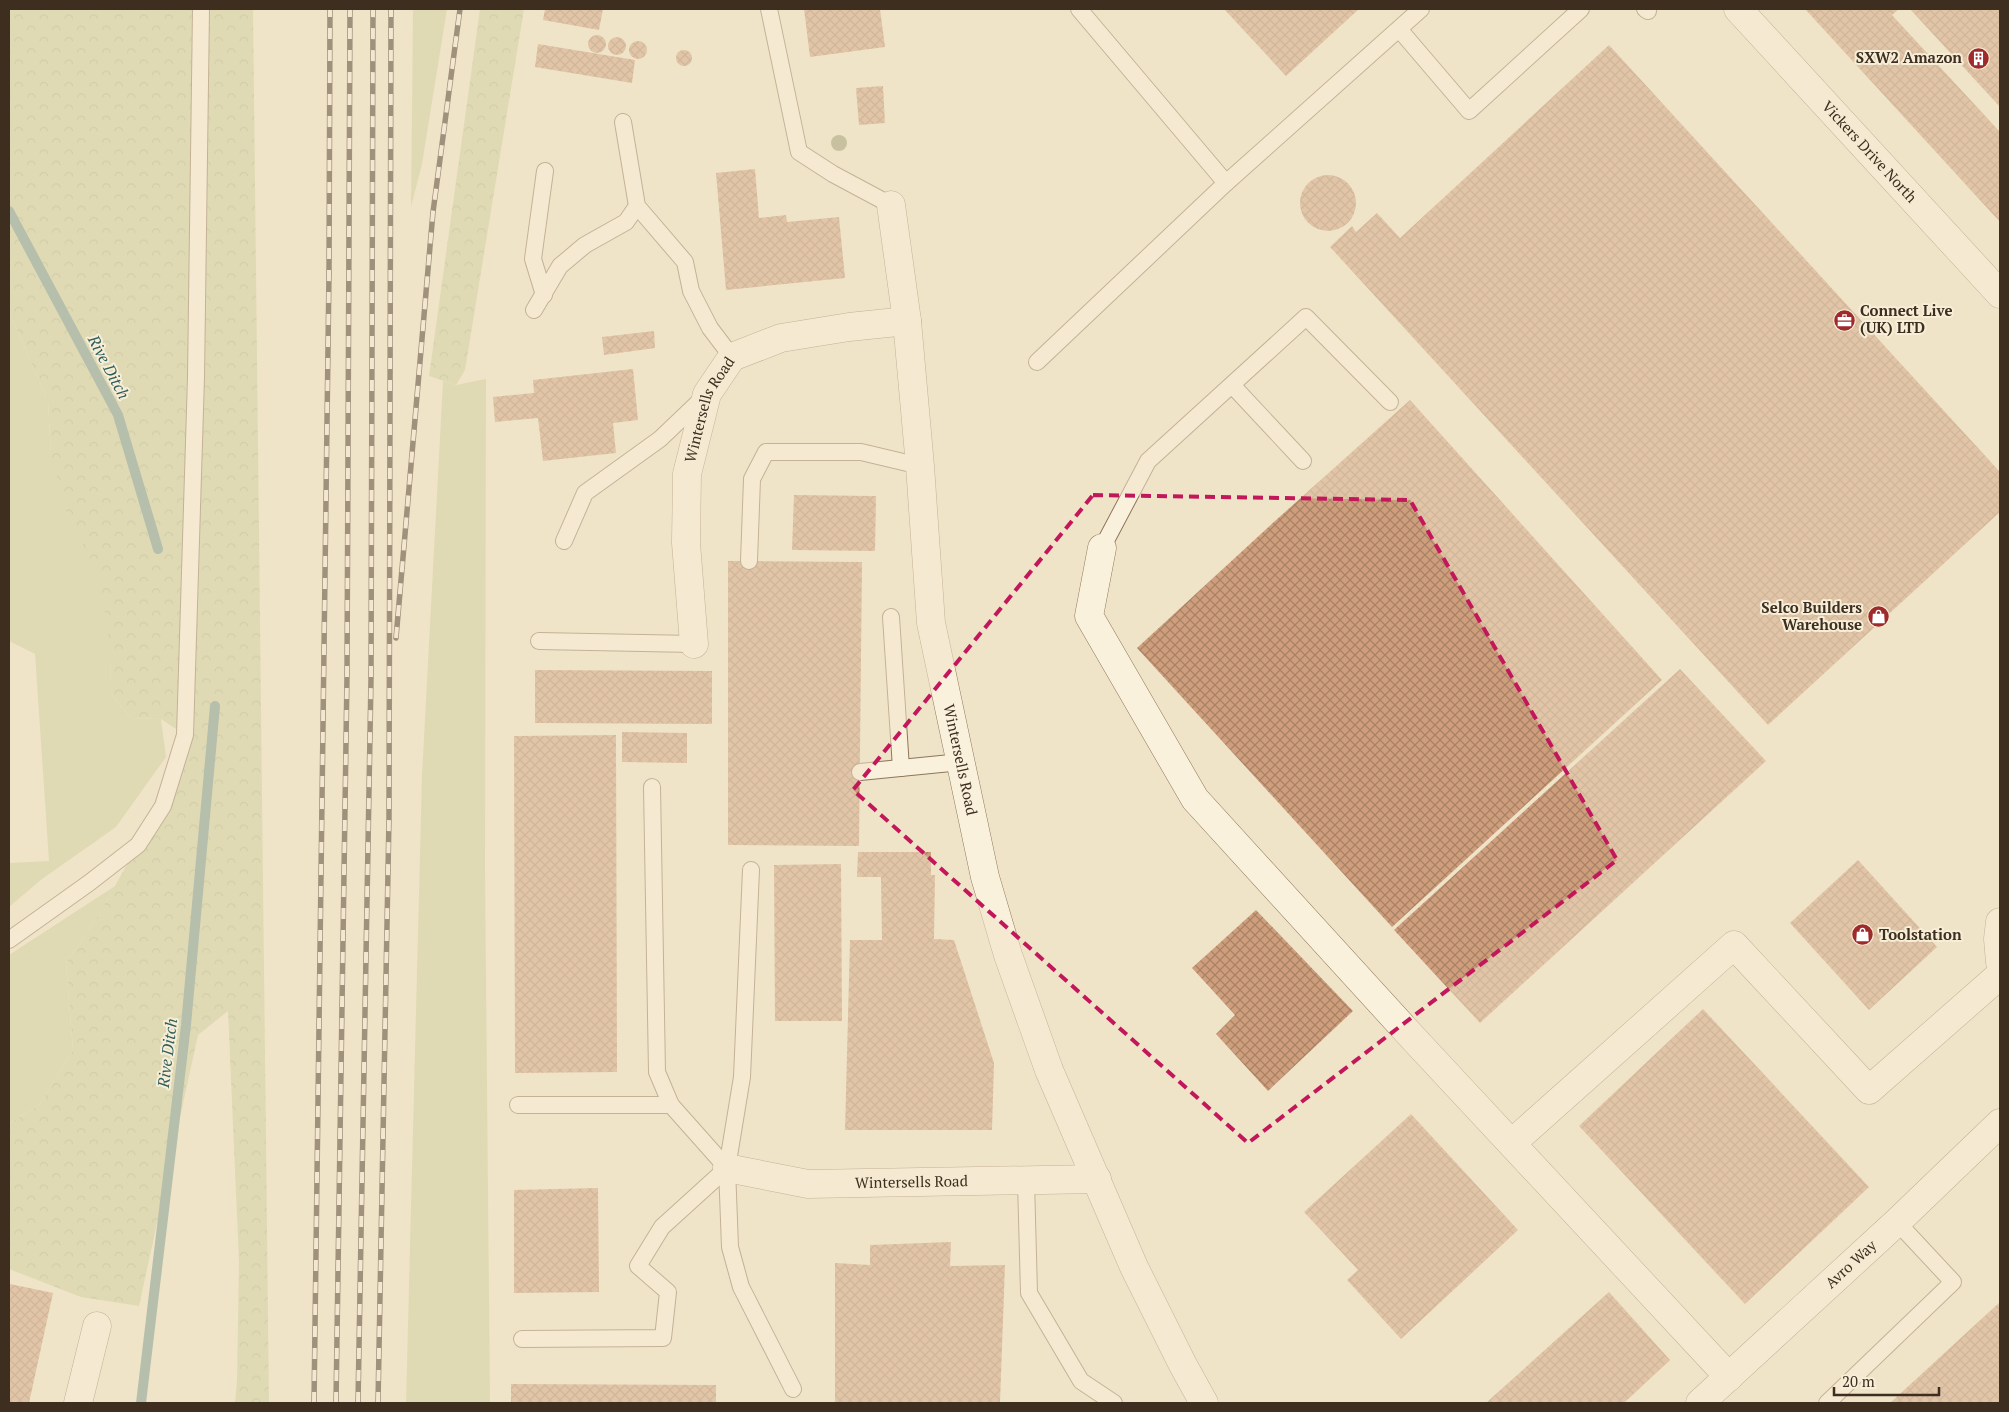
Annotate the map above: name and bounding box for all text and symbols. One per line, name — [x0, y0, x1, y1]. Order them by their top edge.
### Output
building icon: SXW2 Amazon — [1966, 46, 1990, 70]
place label: SXW2 Amazon — [1856, 47, 1962, 67]
street label: Vickers Drive North — [1818, 96, 1922, 207]
place label: Connect Live (UK) LTD — [1860, 300, 1953, 337]
office icon: Connect Live (UK) LTD — [1832, 308, 1856, 332]
water label: Rive Ditch — [82, 330, 135, 403]
street label: Wintersells Road — [679, 352, 738, 464]
place label: Selco Builders Warehouse — [1761, 597, 1862, 634]
shop icon: Selco Builders Warehouse — [1866, 605, 1890, 629]
street label: Wintersells Road — [940, 702, 983, 817]
shop icon: Toolstation — [1851, 923, 1875, 947]
place label: Toolstation — [1879, 924, 1962, 944]
water label: Rive Ditch — [152, 1017, 182, 1090]
street label: Wintersells Road — [855, 1170, 968, 1192]
street label: Avro Way — [1820, 1235, 1880, 1292]
scale bar — [1834, 1364, 1939, 1396]
text: 20 m — [1842, 1371, 1875, 1391]

